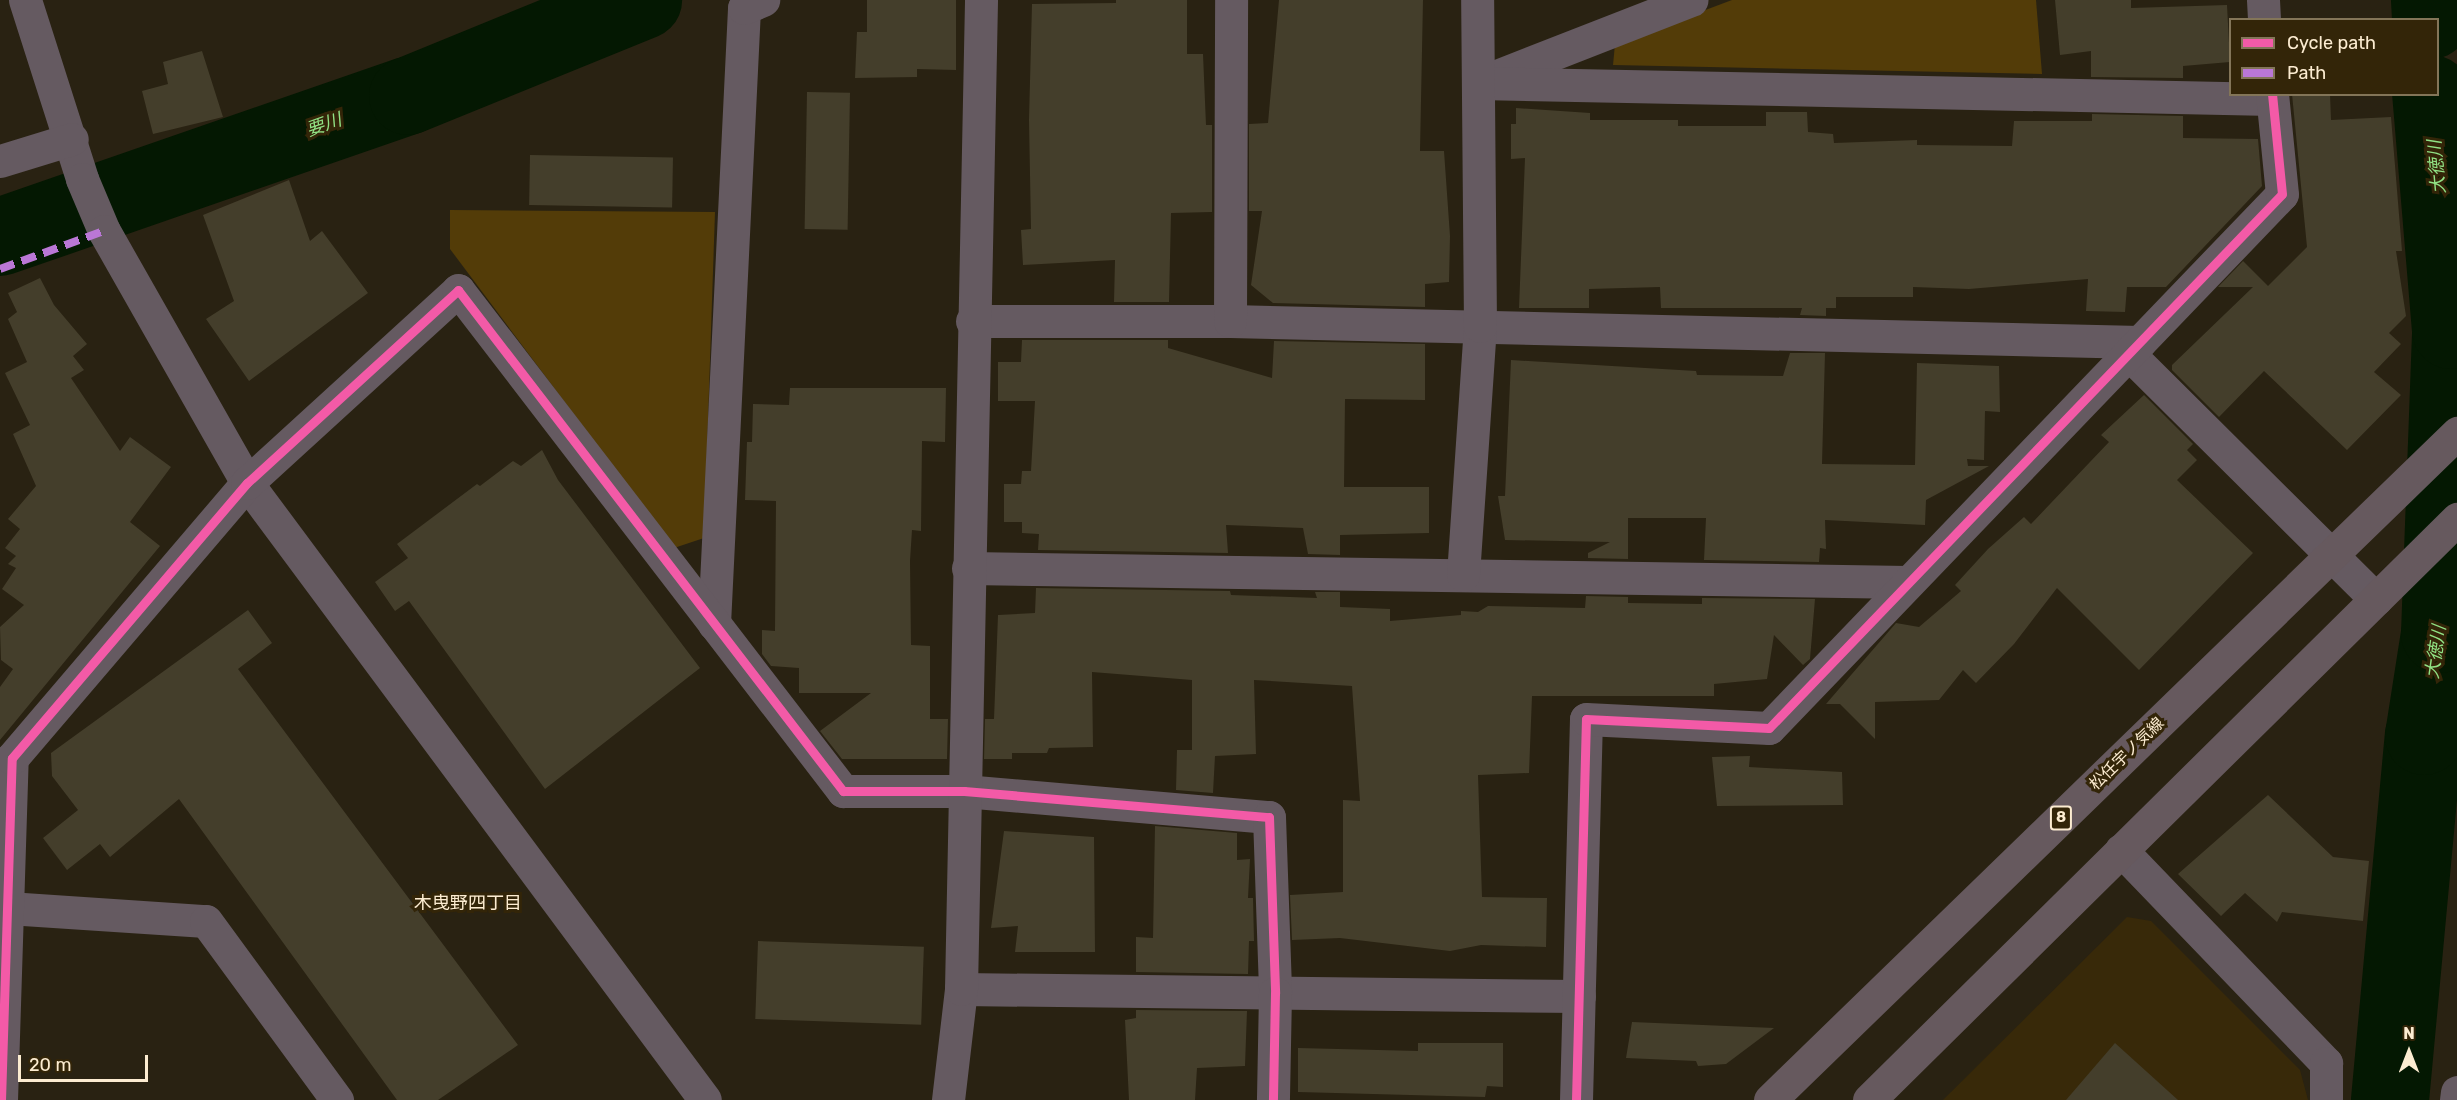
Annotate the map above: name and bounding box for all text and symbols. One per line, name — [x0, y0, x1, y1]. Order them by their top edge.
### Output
legend — [2229, 18, 2439, 96]
text: Cycle path — [2287, 32, 2376, 54]
text: Path — [2287, 62, 2326, 84]
water label: 要川 — [303, 109, 345, 141]
water label: 大徳川 — [2424, 139, 2450, 195]
water label: 大徳川 — [2422, 624, 2450, 680]
street label: 松任宇ノ気線 — [2086, 714, 2168, 794]
road number: 8 — [2049, 806, 2073, 830]
district label: 木曳野四丁目 — [414, 892, 522, 914]
north arrow — [2379, 1022, 2439, 1082]
text: N — [2403, 1024, 2415, 1043]
scale bar — [21, 1043, 152, 1081]
text: 20 m — [29, 1054, 71, 1076]

